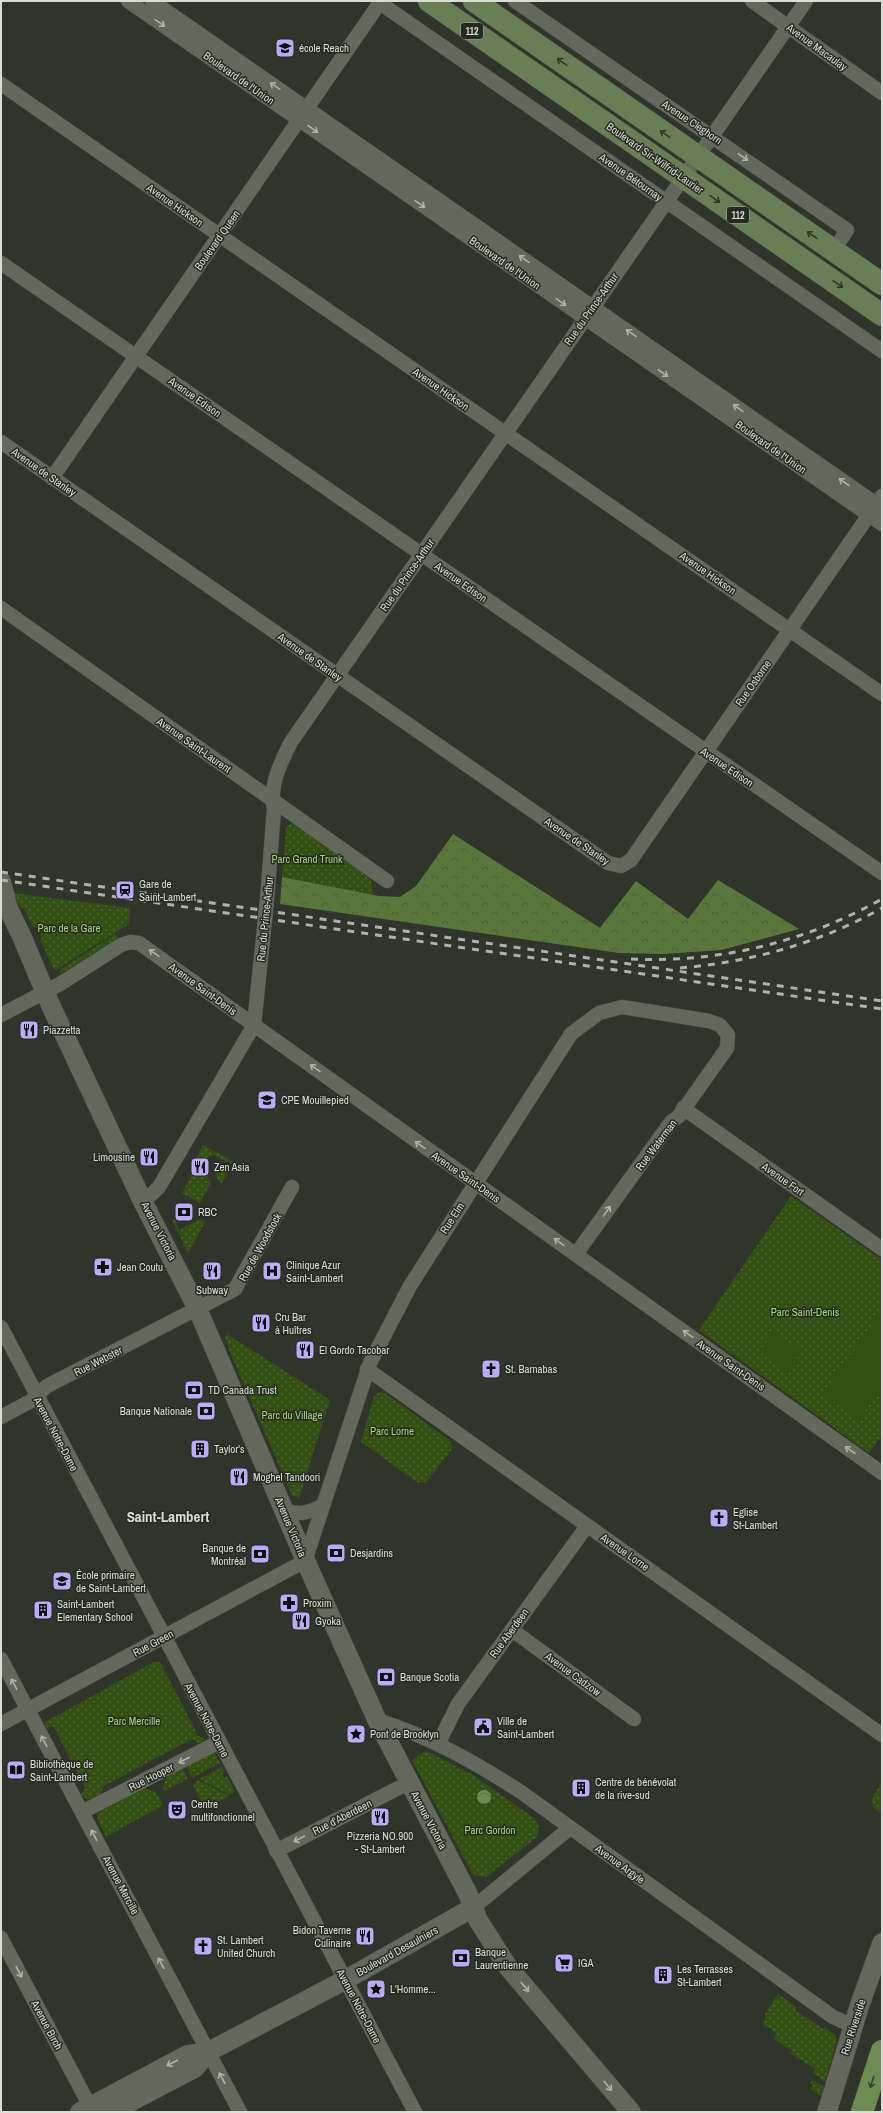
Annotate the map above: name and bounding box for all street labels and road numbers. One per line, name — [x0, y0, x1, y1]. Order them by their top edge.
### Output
street label: Avenue Macaulay — [783, 20, 850, 74]
road number: 112 — [461, 23, 483, 39]
street label: Boulevard de l'Union — [201, 48, 277, 108]
street label: Avenue Cleghorn — [658, 96, 725, 147]
street label: Boulevard Sir-Wilfrid-Laurier — [604, 119, 706, 197]
street label: Avenue Bétournay — [596, 149, 666, 204]
street label: Avenue Hickson — [143, 180, 206, 230]
street label: Boulevard Queen — [191, 207, 243, 273]
road number: 112 — [727, 207, 749, 223]
street label: Boulevard de l'Union — [467, 233, 543, 293]
street label: Rue du Prince-Arthur — [561, 270, 621, 348]
street label: Avenue Hickson — [409, 364, 472, 414]
street label: Avenue Edison — [165, 373, 224, 420]
street label: Boulevard de l'Union — [733, 417, 809, 477]
street label: Avenue de Stanley — [8, 444, 79, 500]
street label: Rue du Prince-Arthur — [377, 536, 437, 614]
street label: Avenue Hickson — [676, 548, 739, 598]
street label: Avenue Edison — [431, 558, 490, 605]
street label: Avenue de Stanley — [274, 629, 345, 685]
street label: Rue Osborne — [732, 657, 774, 709]
street label: Avenue Saint-Laurent — [153, 714, 234, 776]
street label: Avenue Edison — [697, 744, 756, 790]
street label: Avenue de Stanley — [541, 814, 613, 868]
street label: Rue du Prince-Arthur — [254, 876, 276, 962]
street label: Avenue Saint-Denis — [165, 959, 240, 1019]
street label: Rue Waterman — [632, 1117, 680, 1173]
street label: Avenue Saint-Denis — [428, 1148, 503, 1206]
street label: Avenue Fort — [758, 1159, 807, 1199]
street label: Avenue Victoria — [138, 1198, 180, 1263]
street label: Rue Elm — [437, 1200, 467, 1236]
street label: Rue de Woodstock — [235, 1210, 285, 1284]
street label: Avenue Saint-Denis — [693, 1336, 768, 1394]
street label: Rue Webster — [71, 1343, 125, 1379]
street label: Avenue Notre-Dame — [30, 1394, 81, 1474]
street label: Avenue Victoria — [272, 1494, 310, 1559]
street label: Avenue Lorne — [597, 1530, 652, 1574]
street label: Rue Aberdeen — [486, 1606, 532, 1660]
street label: Rue Green — [130, 1626, 176, 1660]
street label: Avenue Cadzow — [542, 1648, 604, 1699]
street label: Avenue Notre-Dame — [181, 1680, 232, 1760]
street label: Rue Hooper — [126, 1760, 176, 1794]
street label: Avenue Victoria — [407, 1788, 450, 1851]
street label: Rue d'Aberdeen — [310, 1796, 374, 1838]
street label: Avenue Argyle — [592, 1841, 648, 1887]
street label: Avenue Mercille — [99, 1852, 142, 1917]
street label: Boulevard Desaulniers — [354, 1923, 441, 1979]
street label: Avenue Notre-Dame — [333, 1966, 384, 2046]
street label: Avenue Birch — [28, 1997, 66, 2052]
street label: Rue Riverside — [837, 1997, 869, 2057]

